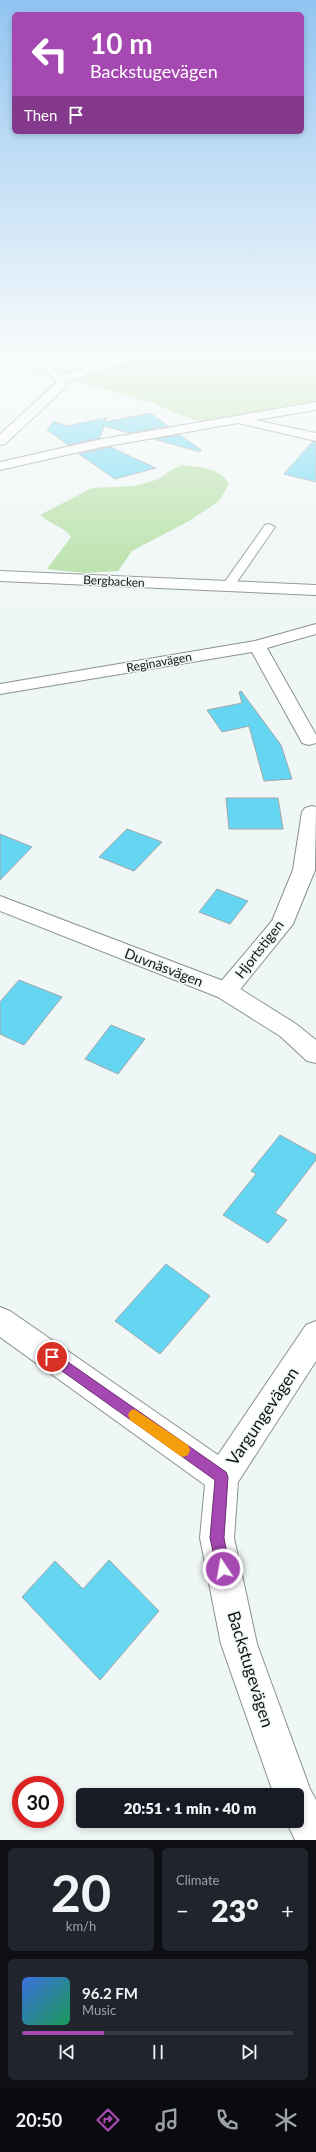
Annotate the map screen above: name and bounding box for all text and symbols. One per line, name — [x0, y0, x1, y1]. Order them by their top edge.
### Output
text: 10 m — [90, 26, 153, 60]
icon: left — [24, 28, 76, 80]
text: Backstugevägen — [90, 60, 218, 82]
icon: arrive — [65, 104, 87, 126]
text: Then — [24, 106, 57, 124]
street label: Bergbacken — [83, 572, 145, 590]
street label: Reginavägen — [125, 649, 193, 675]
street label: Hjortstigen — [231, 917, 287, 981]
street label: Duvnäsvägen — [122, 944, 206, 990]
pin — [35, 1340, 69, 1374]
icon: arrive — [41, 1346, 63, 1368]
street label: Vargungevägen — [221, 1363, 303, 1469]
position arrow — [202, 1548, 244, 1590]
street label: Backstugevägen — [223, 1608, 279, 1730]
speed limit sign: 30 — [12, 1776, 64, 1828]
text: 20:51 · 1 min · 40 m — [124, 1799, 256, 1817]
text: 20 — [51, 1861, 111, 1923]
text: Climate — [176, 1872, 219, 1888]
text: 23° — [211, 1892, 259, 1928]
text: − — [176, 1897, 189, 1924]
text: + — [281, 1897, 294, 1924]
text: km/h — [66, 1918, 96, 1934]
text: 96.2 FM — [82, 1984, 138, 2002]
text: Music — [82, 2002, 116, 2018]
icon: previous — [56, 2041, 78, 2063]
icon: pause — [147, 2041, 169, 2063]
icon: next — [238, 2041, 260, 2063]
icon: directions — [94, 2106, 122, 2134]
icon: music — [153, 2106, 181, 2134]
icon: phone — [213, 2106, 241, 2134]
icon: climate — [272, 2106, 300, 2134]
text: 20:50 — [16, 2109, 62, 2131]

